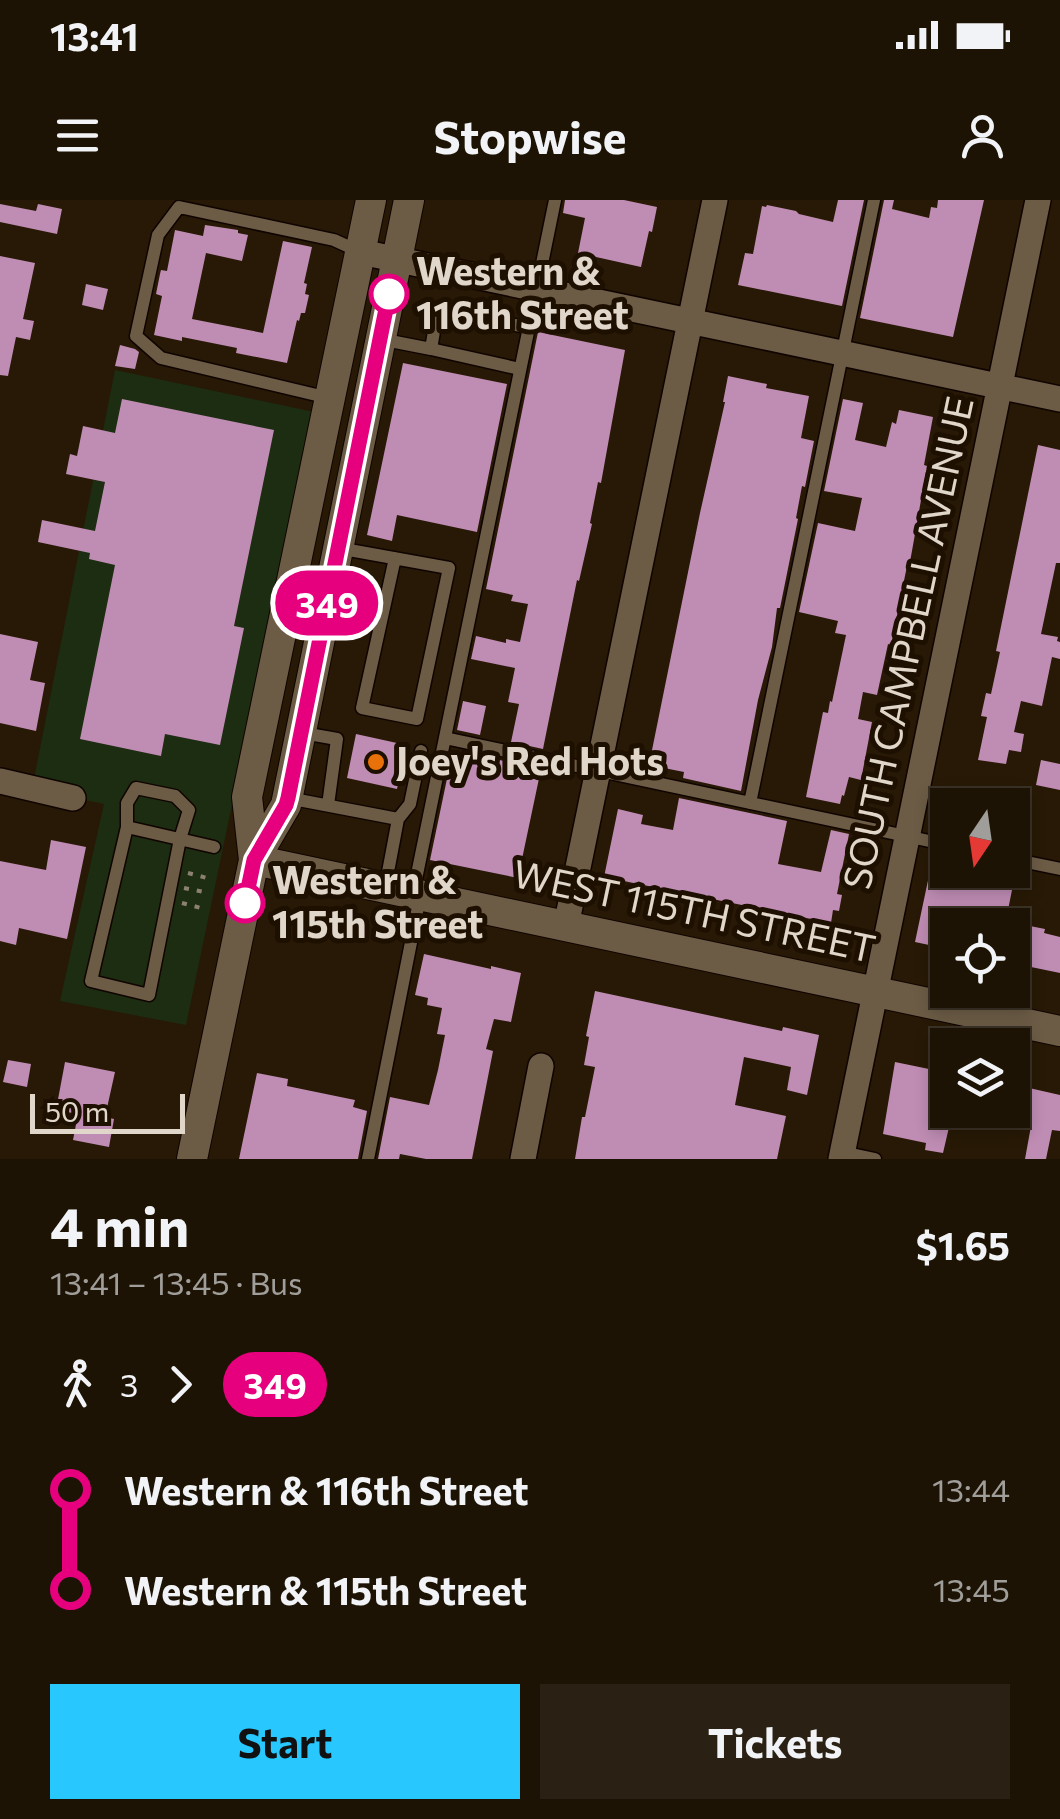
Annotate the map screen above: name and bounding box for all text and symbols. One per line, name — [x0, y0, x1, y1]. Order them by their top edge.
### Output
text: 13:41 — [50, 12, 139, 59]
icon: menu — [50, 108, 105, 163]
text: Stopwise — [434, 108, 626, 163]
icon: person — [955, 108, 1010, 163]
place label: Western & 116th Street — [416, 246, 629, 337]
marker: Western & 116th Street — [370, 275, 408, 313]
street label: SOUTH CAMPBELL AVENUE — [831, 392, 982, 893]
line badge: 349 — [270, 570, 384, 636]
text: 349 — [295, 582, 359, 625]
place label: Joey's Red Hots — [396, 736, 664, 783]
marker: Joey's Red Hots — [365, 751, 387, 773]
north arrow — [930, 788, 1030, 888]
map controls — [930, 788, 1030, 1128]
street label: WEST 115TH STREET — [509, 848, 880, 971]
place label: Western & 115th Street — [272, 855, 483, 946]
marker: Western & 115th Street — [226, 884, 264, 922]
button: locate — [930, 908, 1030, 1008]
button: layers — [930, 1028, 1030, 1128]
scale bar — [30, 1089, 185, 1134]
text: 50 m — [45, 1094, 109, 1128]
text: 4 min — [50, 1191, 189, 1258]
text: $1.65 — [916, 1221, 1010, 1268]
text: 13:41 – 13:45 · Bus — [50, 1262, 302, 1302]
icon: walk — [50, 1357, 105, 1412]
icon: forward — [153, 1357, 208, 1412]
text: 349 — [243, 1363, 307, 1406]
text: 3 — [120, 1364, 138, 1404]
text: Western & 116th Street — [124, 1466, 528, 1513]
text: 13:44 — [932, 1469, 1010, 1509]
text: Western & 115th Street — [124, 1566, 527, 1613]
text: 13:45 — [933, 1569, 1010, 1609]
button: Start — [50, 1684, 520, 1799]
button: Tickets — [540, 1684, 1010, 1799]

